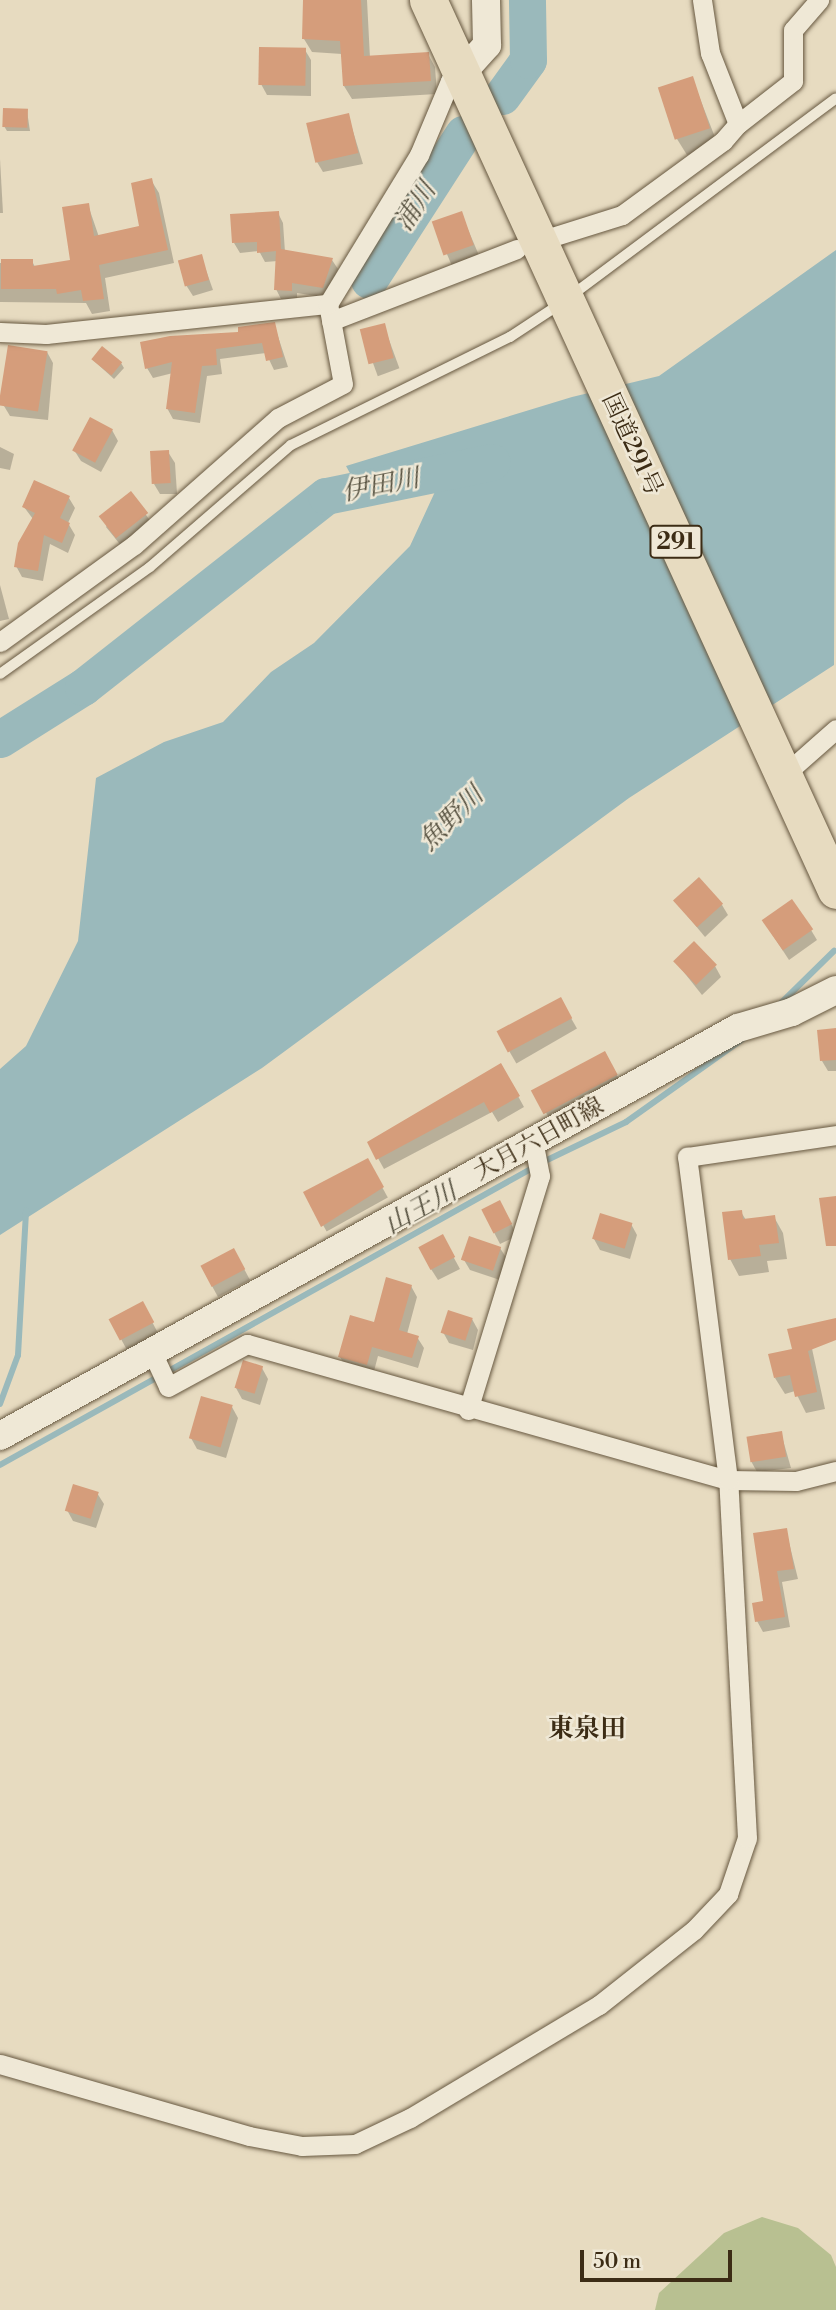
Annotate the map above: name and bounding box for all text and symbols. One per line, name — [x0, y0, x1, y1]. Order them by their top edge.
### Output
water label: 浦川 — [389, 177, 443, 237]
street label: 国道291号 — [595, 389, 667, 501]
water label: 伊田川 — [340, 463, 422, 509]
road number: 291 — [648, 522, 704, 562]
water label: 魚野川 — [413, 780, 491, 858]
street label: 大月六日町線 — [469, 1092, 609, 1188]
water label: 山王川 — [379, 1176, 463, 1242]
district label: 東泉田 — [548, 1714, 626, 1746]
scale bar — [584, 2236, 736, 2280]
text: 50 m — [593, 2249, 641, 2275]

